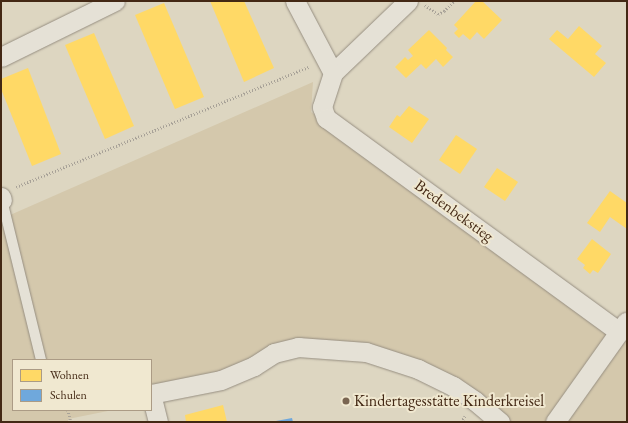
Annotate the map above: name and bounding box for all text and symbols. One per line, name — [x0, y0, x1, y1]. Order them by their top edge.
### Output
street label: Bredenbekstieg — [411, 176, 497, 246]
legend — [12, 359, 152, 411]
text: Wohnen — [50, 367, 89, 383]
text: Schulen — [50, 387, 87, 403]
place label: Kindertagesstätte Kinderkreisel — [354, 391, 544, 411]
marker: Kindertagesstätte Kinderkreisel — [341, 396, 351, 406]

